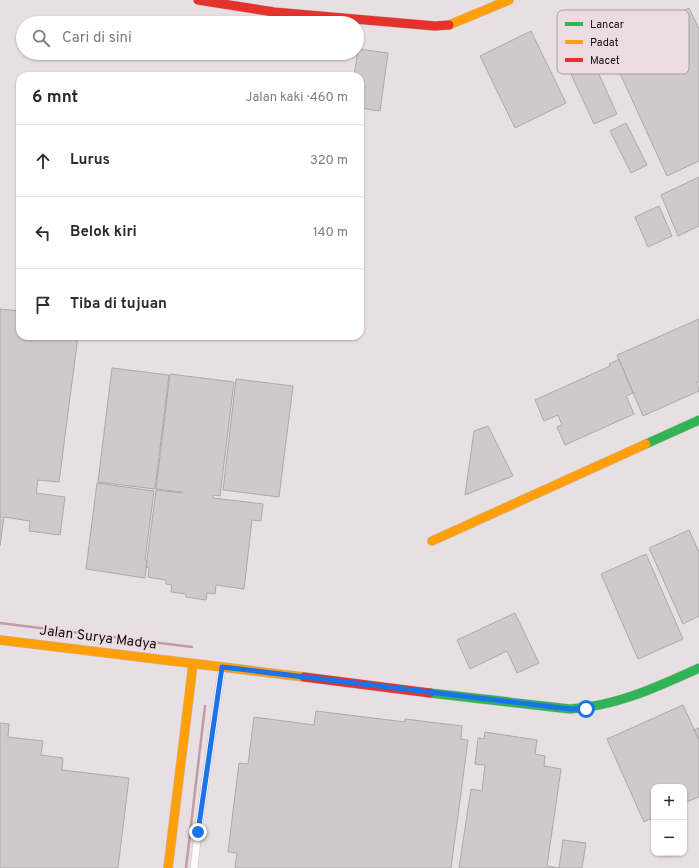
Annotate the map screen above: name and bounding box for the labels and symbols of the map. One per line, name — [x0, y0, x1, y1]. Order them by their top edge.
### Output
legend — [557, 10, 689, 74]
text: Lancar — [590, 18, 625, 32]
text: Padat — [590, 36, 619, 50]
text: Macet — [590, 54, 620, 68]
street label: Jalan Surya Madya — [38, 622, 158, 654]
route start — [577, 700, 595, 718]
route end — [189, 823, 207, 841]

